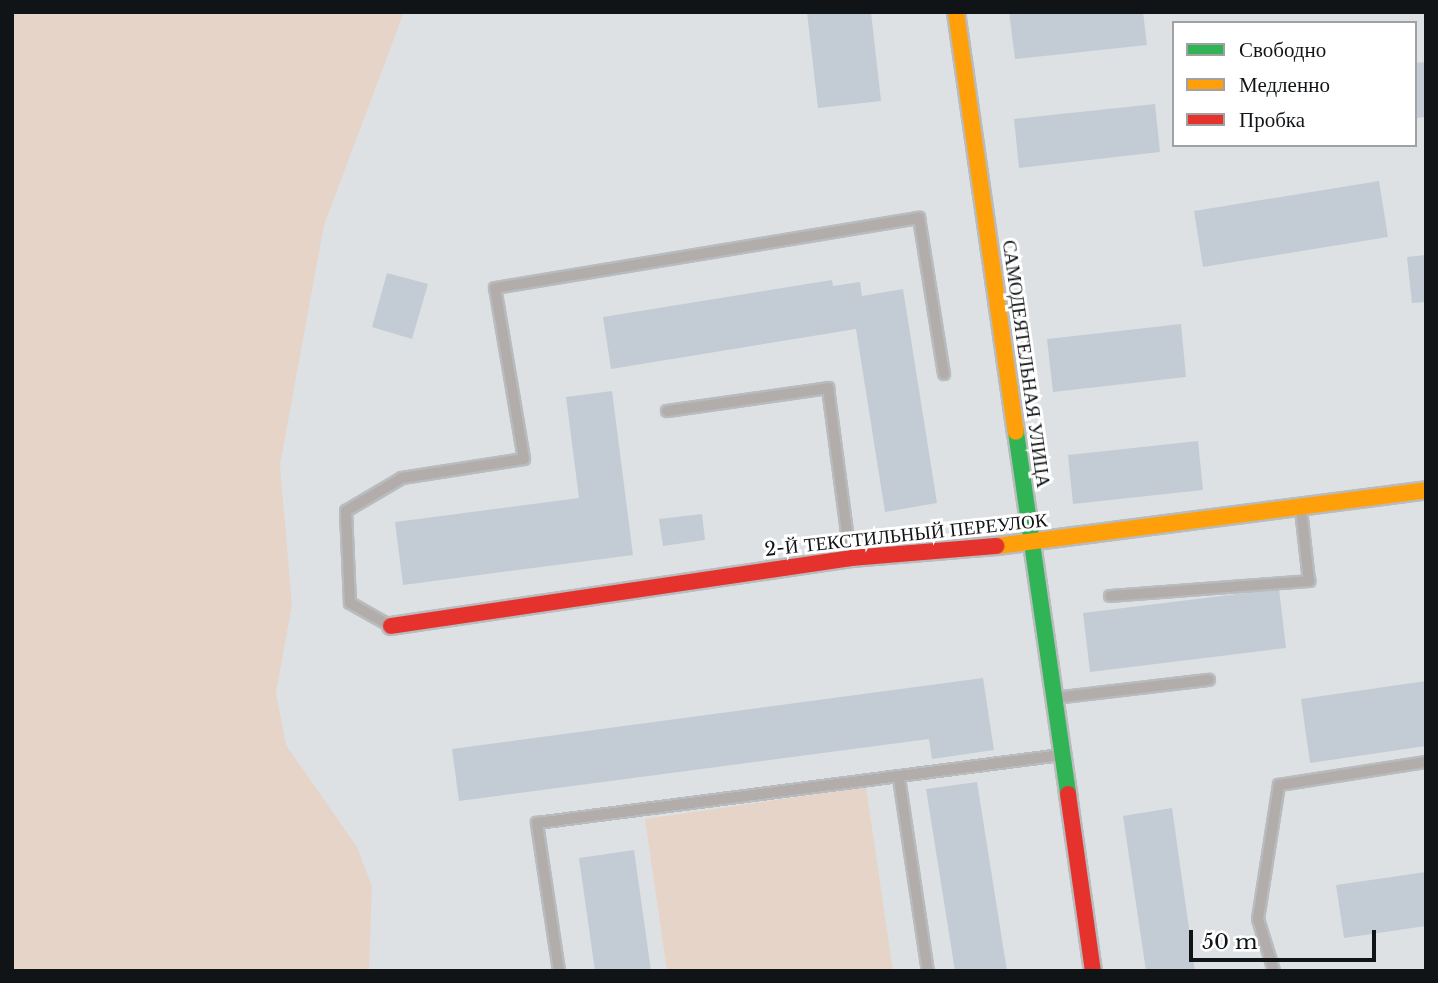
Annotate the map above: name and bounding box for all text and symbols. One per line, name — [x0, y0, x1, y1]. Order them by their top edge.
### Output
legend — [1172, 21, 1417, 147]
text: Свободно — [1239, 37, 1326, 63]
text: Медленно — [1239, 72, 1330, 98]
text: Пробка — [1239, 107, 1305, 133]
street label: САМОДЕЯТЕЛЬНАЯ УЛИЦА — [997, 239, 1055, 489]
street label: 2-Й ТЕКСТИЛЬНЫЙ ПЕРЕУЛОК — [763, 509, 1049, 561]
scale bar — [1193, 916, 1380, 960]
text: 50 m — [1202, 929, 1257, 955]

